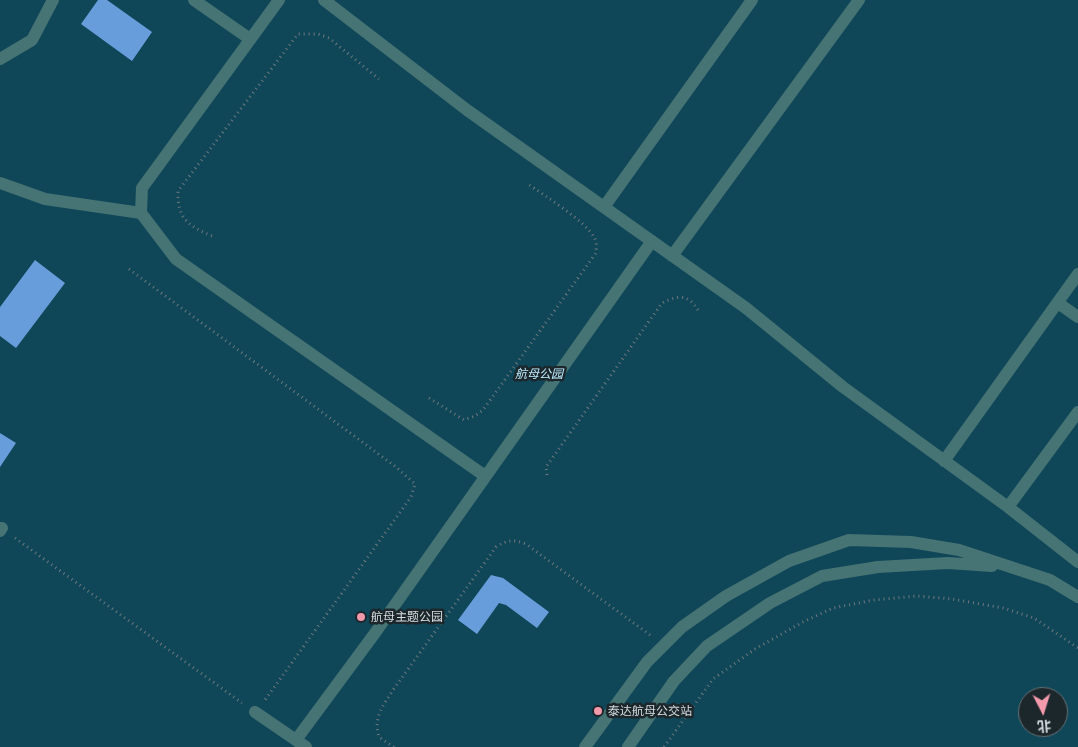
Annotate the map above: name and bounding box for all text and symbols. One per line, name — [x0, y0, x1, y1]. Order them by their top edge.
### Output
park label: 航母公园 — [515, 367, 563, 381]
place label: 航母主题公园 — [371, 610, 443, 624]
marker: 航母主题公园 — [355, 611, 367, 623]
north arrow — [1018, 687, 1068, 737]
place label: 泰达航母公交站 — [608, 704, 692, 718]
marker: 泰达航母公交站 — [592, 705, 604, 717]
text: 北 — [1036, 716, 1052, 737]

